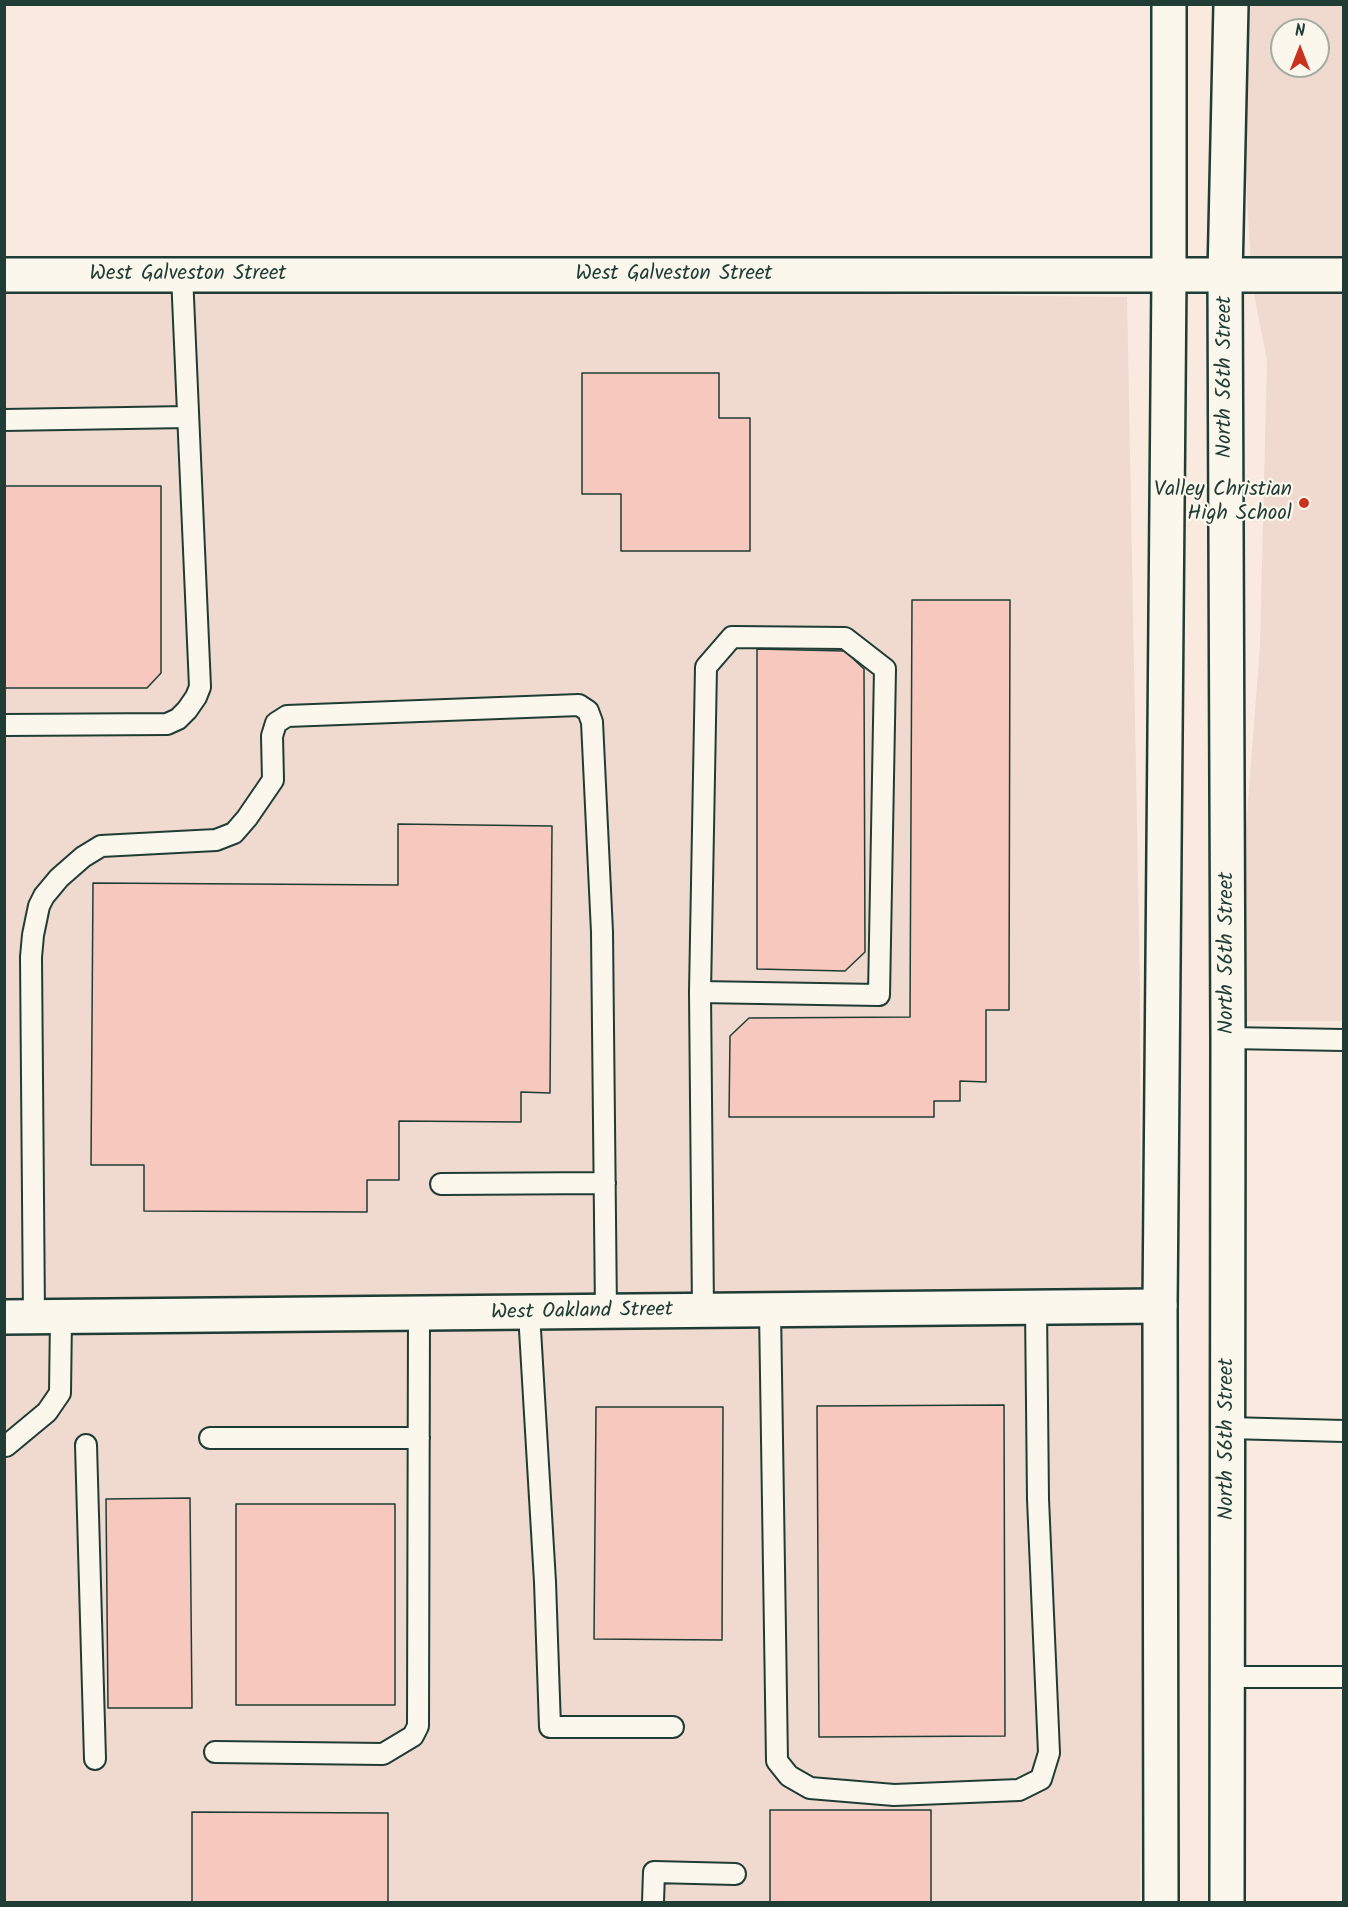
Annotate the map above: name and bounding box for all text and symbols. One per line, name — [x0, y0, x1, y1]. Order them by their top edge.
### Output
north arrow — [1270, 18, 1330, 78]
text: N — [1295, 19, 1305, 44]
street label: West Galveston Street — [90, 262, 286, 288]
street label: West Galveston Street — [576, 262, 772, 288]
street label: North 56th Street — [1213, 296, 1239, 458]
place label: Valley Christian High School — [1154, 478, 1292, 528]
marker: Valley Christian High School — [1297, 496, 1311, 510]
street label: North 56th Street — [1215, 872, 1241, 1034]
street label: West Oakland Street — [491, 1299, 673, 1327]
street label: North 56th Street — [1215, 1358, 1241, 1520]

